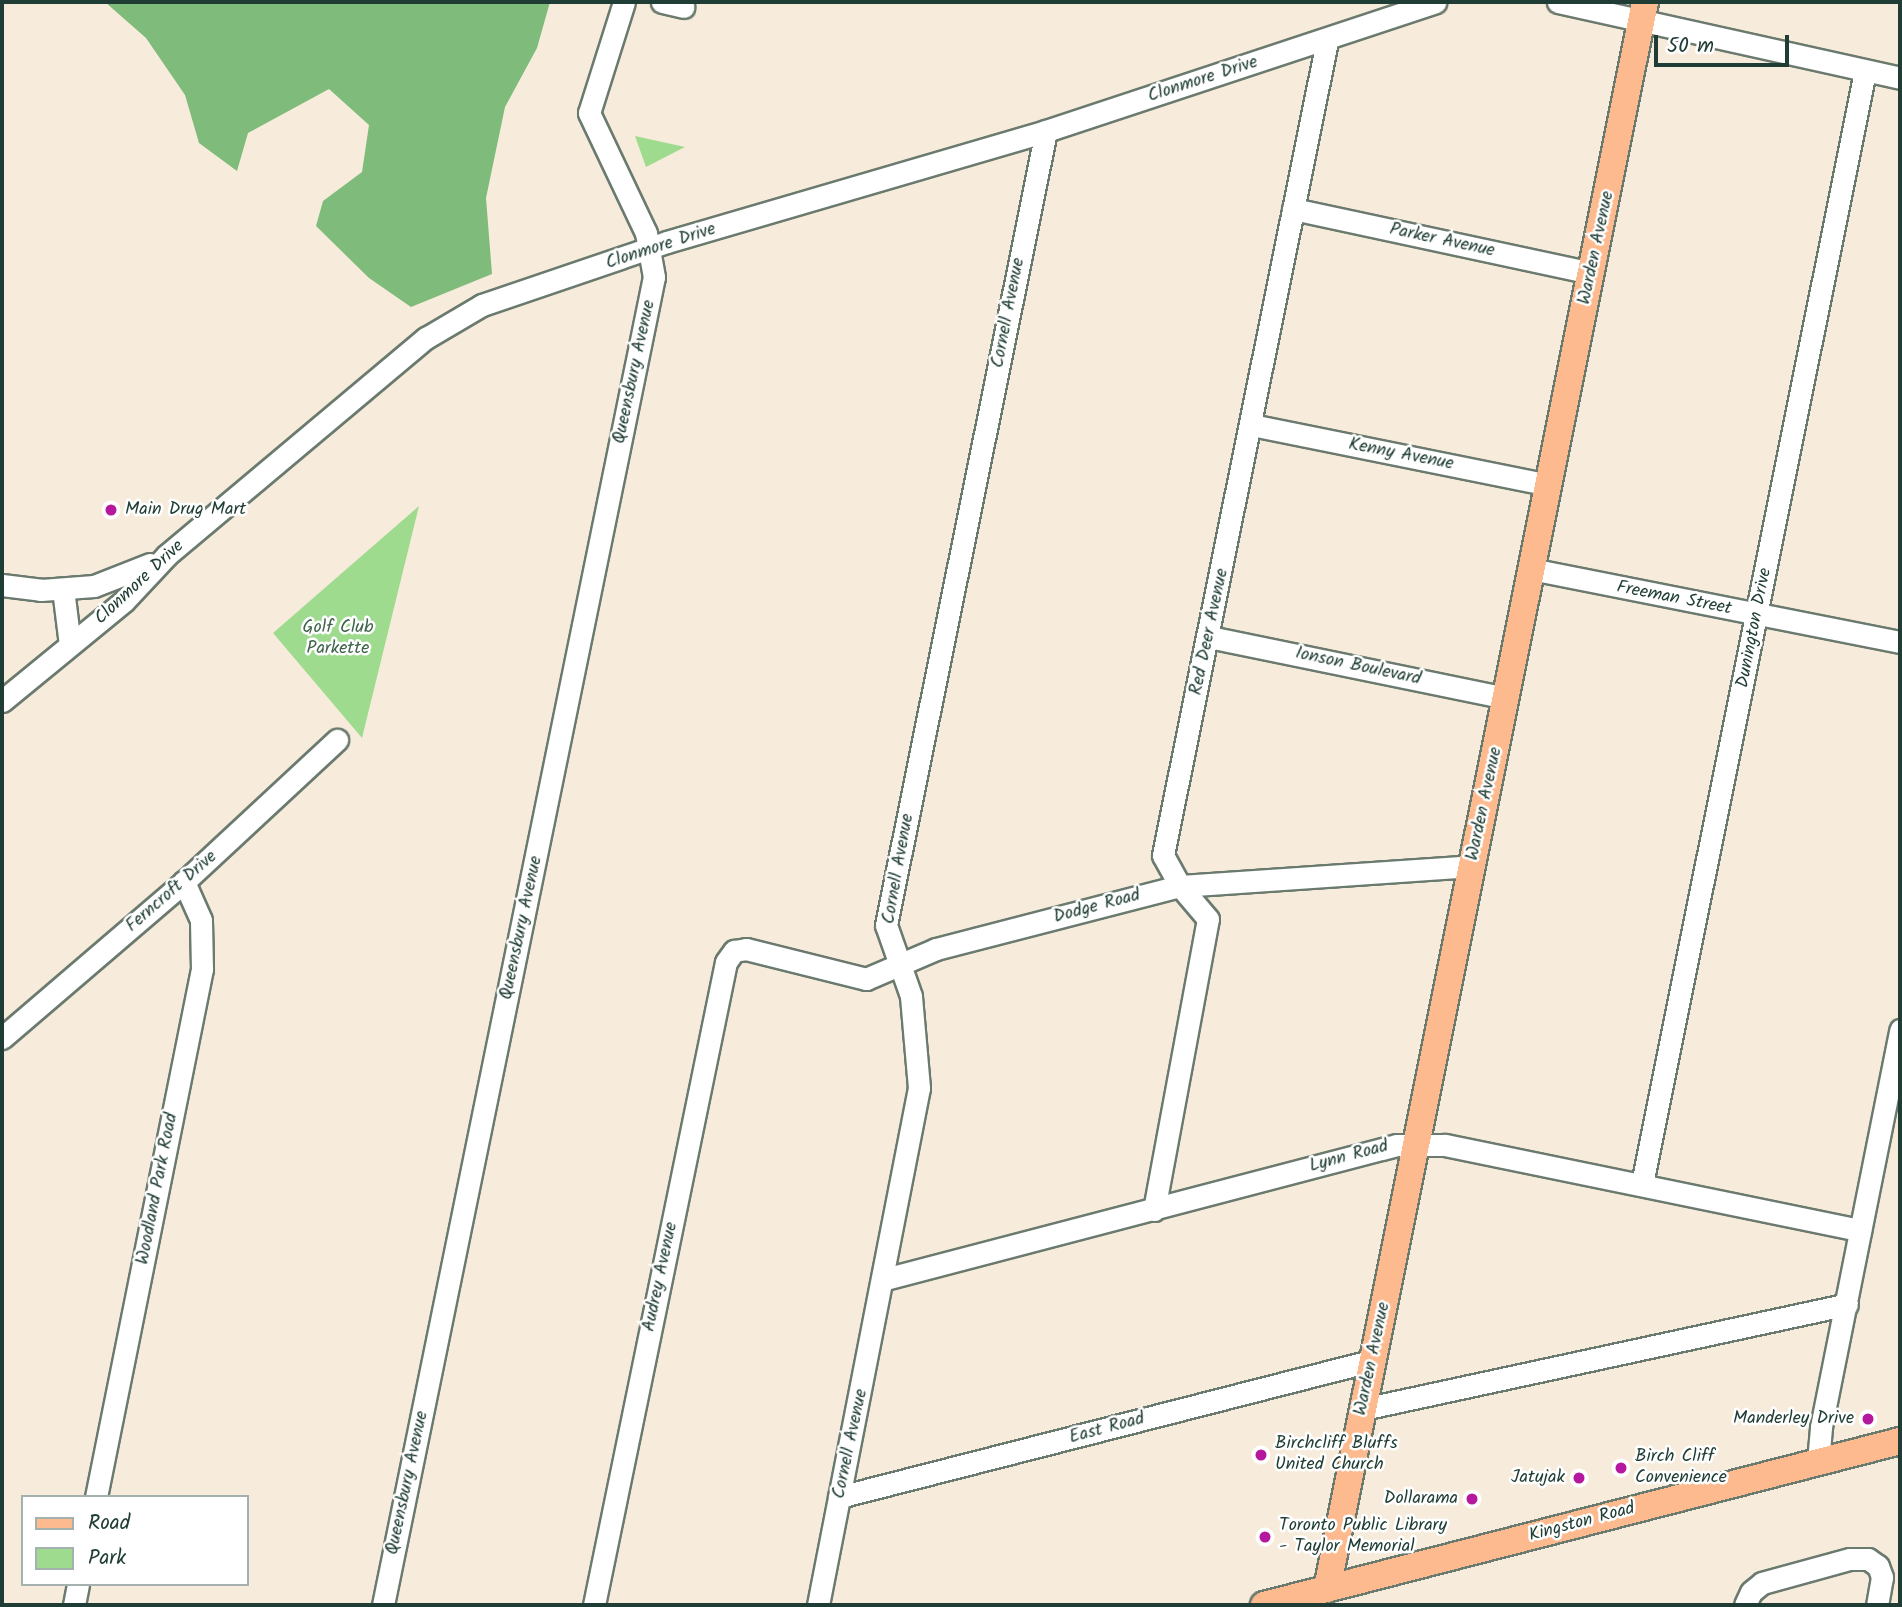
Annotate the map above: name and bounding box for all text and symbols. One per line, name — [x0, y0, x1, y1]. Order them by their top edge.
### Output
scale bar — [1657, 21, 1792, 65]
text: 50 m — [1667, 30, 1714, 63]
street label: Clonmore Drive — [1145, 52, 1261, 108]
street label: Warden Avenue — [1574, 189, 1620, 307]
street label: Clonmore Drive — [603, 219, 719, 275]
street label: Parker Avenue — [1387, 219, 1497, 263]
street label: Cornell Avenue — [988, 256, 1030, 370]
street label: Queensbury Avenue — [609, 298, 661, 446]
street label: Kenny Avenue — [1347, 434, 1455, 476]
place label: Main Drug Mart — [125, 499, 246, 521]
marker: Main Drug Mart — [103, 502, 119, 518]
street label: Clonmore Drive — [91, 536, 189, 630]
street label: Dunington Drive — [1733, 566, 1777, 690]
street label: Red Deer Avenue — [1186, 567, 1234, 697]
street label: Freeman Street — [1615, 577, 1733, 621]
park label: Golf Club Parkette — [303, 618, 373, 660]
street label: Ionson Boulevard — [1293, 643, 1423, 691]
street label: Warden Avenue — [1462, 745, 1508, 863]
street label: Cornell Avenue — [879, 812, 919, 926]
street label: Ferncroft Drive — [122, 847, 222, 937]
street label: Queensbury Avenue — [496, 854, 548, 1002]
street label: Dodge Road — [1051, 885, 1143, 929]
street label: Woodland Park Road — [133, 1111, 183, 1267]
street label: Lynn Road — [1307, 1136, 1391, 1178]
street label: Audrey Avenue — [639, 1220, 683, 1334]
street label: Warden Avenue — [1350, 1300, 1396, 1418]
street label: Cornell Avenue — [829, 1387, 873, 1501]
place label: Manderley Drive — [1733, 1408, 1854, 1430]
street label: Queensbury Avenue — [382, 1409, 434, 1557]
street label: East Road — [1067, 1409, 1147, 1449]
marker: Manderley Drive — [1860, 1411, 1876, 1427]
place label: Birchcliff Bluffs United Church — [1275, 1434, 1398, 1476]
marker: Birchcliff Bluffs United Church — [1253, 1447, 1269, 1463]
place label: Birch Cliff Convenience — [1635, 1447, 1727, 1490]
marker: Birch Cliff Convenience — [1613, 1460, 1629, 1476]
place label: Jatujak — [1511, 1467, 1565, 1489]
marker: Jatujak — [1571, 1470, 1587, 1486]
place label: Dollarama — [1384, 1488, 1458, 1510]
marker: Dollarama — [1464, 1491, 1480, 1507]
legend — [21, 1495, 248, 1586]
street label: Kingston Road — [1527, 1498, 1637, 1548]
text: Road — [88, 1507, 130, 1540]
place label: Toronto Public Library - Taylor Memorial — [1279, 1516, 1447, 1558]
marker: Toronto Public Library - Taylor Memorial — [1257, 1529, 1273, 1545]
text: Park — [88, 1542, 126, 1575]

